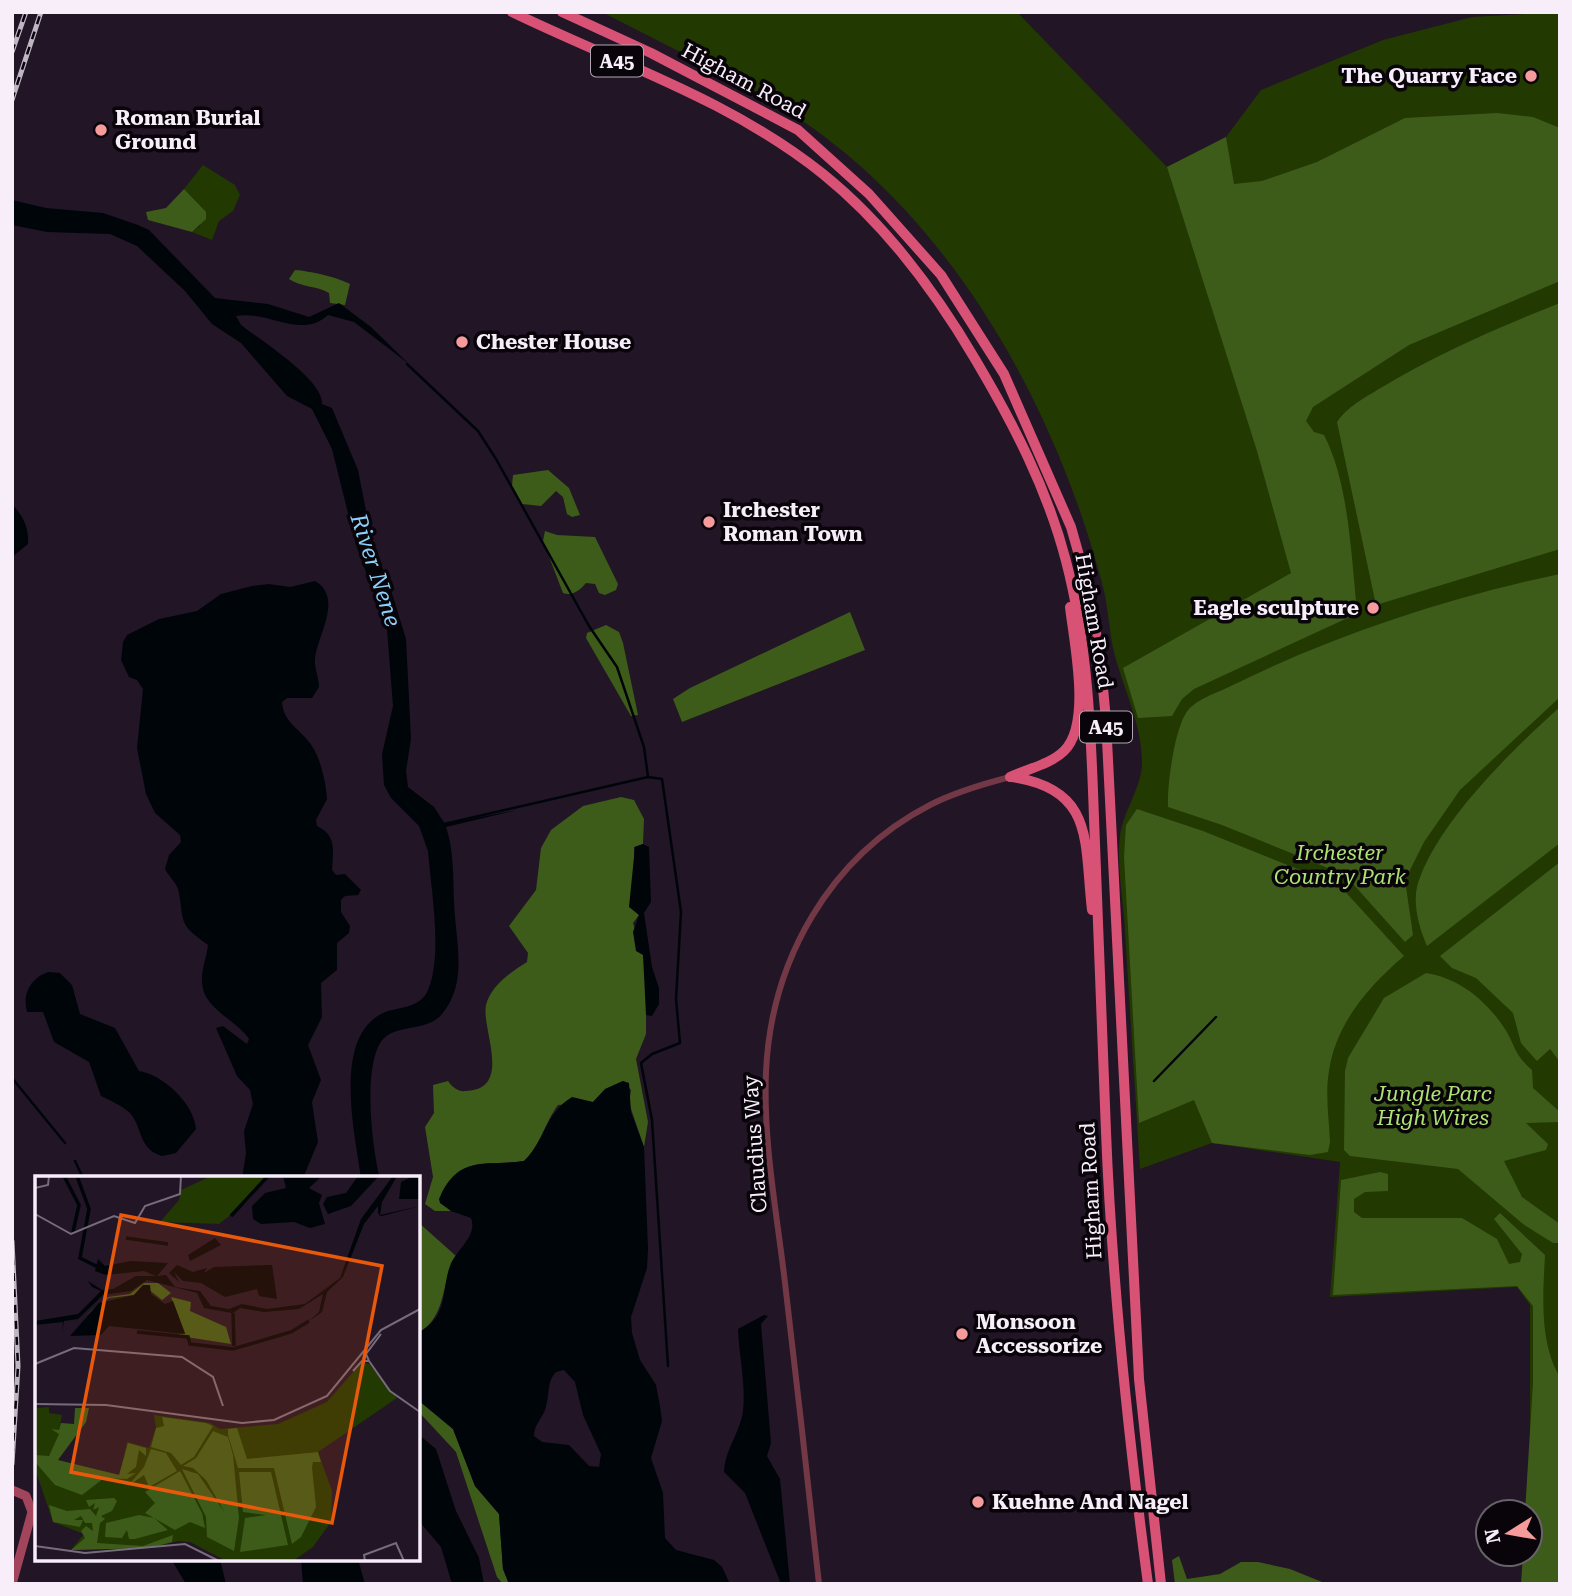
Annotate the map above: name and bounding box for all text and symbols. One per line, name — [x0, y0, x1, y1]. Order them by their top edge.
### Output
street label: Higham Road — [678, 38, 811, 124]
road number: A45 — [591, 45, 643, 76]
place label: The Quarry Face — [1341, 64, 1517, 88]
marker: The Quarry Face — [1523, 68, 1539, 84]
place label: Roman Burial Ground — [115, 106, 260, 154]
marker: Roman Burial Ground — [93, 122, 109, 138]
place label: Chester House — [476, 330, 631, 354]
marker: Chester House — [454, 334, 470, 350]
place label: Irchester Roman Town — [723, 498, 863, 546]
water label: River Nene — [344, 509, 406, 630]
marker: Irchester Roman Town — [701, 514, 717, 530]
street label: Higham Road — [1070, 551, 1118, 691]
place label: Eagle sculpture — [1193, 596, 1359, 620]
marker: Eagle sculpture — [1365, 600, 1381, 616]
road number: A45 — [1080, 712, 1132, 742]
park label: Irchester Country Park — [1274, 841, 1407, 889]
street label: Claudius Way — [738, 1074, 772, 1214]
park label: Jungle Parc High Wires — [1373, 1082, 1492, 1130]
street label: Higham Road — [1075, 1121, 1107, 1260]
inset map — [35, 1176, 420, 1561]
place label: Monsoon Accessorize — [976, 1310, 1102, 1358]
marker: Monsoon Accessorize — [954, 1326, 970, 1342]
place label: Kuehne And Nagel — [992, 1490, 1188, 1514]
marker: Kuehne And Nagel — [970, 1494, 986, 1510]
north arrow — [1474, 1498, 1544, 1568]
text: N — [1480, 1526, 1505, 1546]

